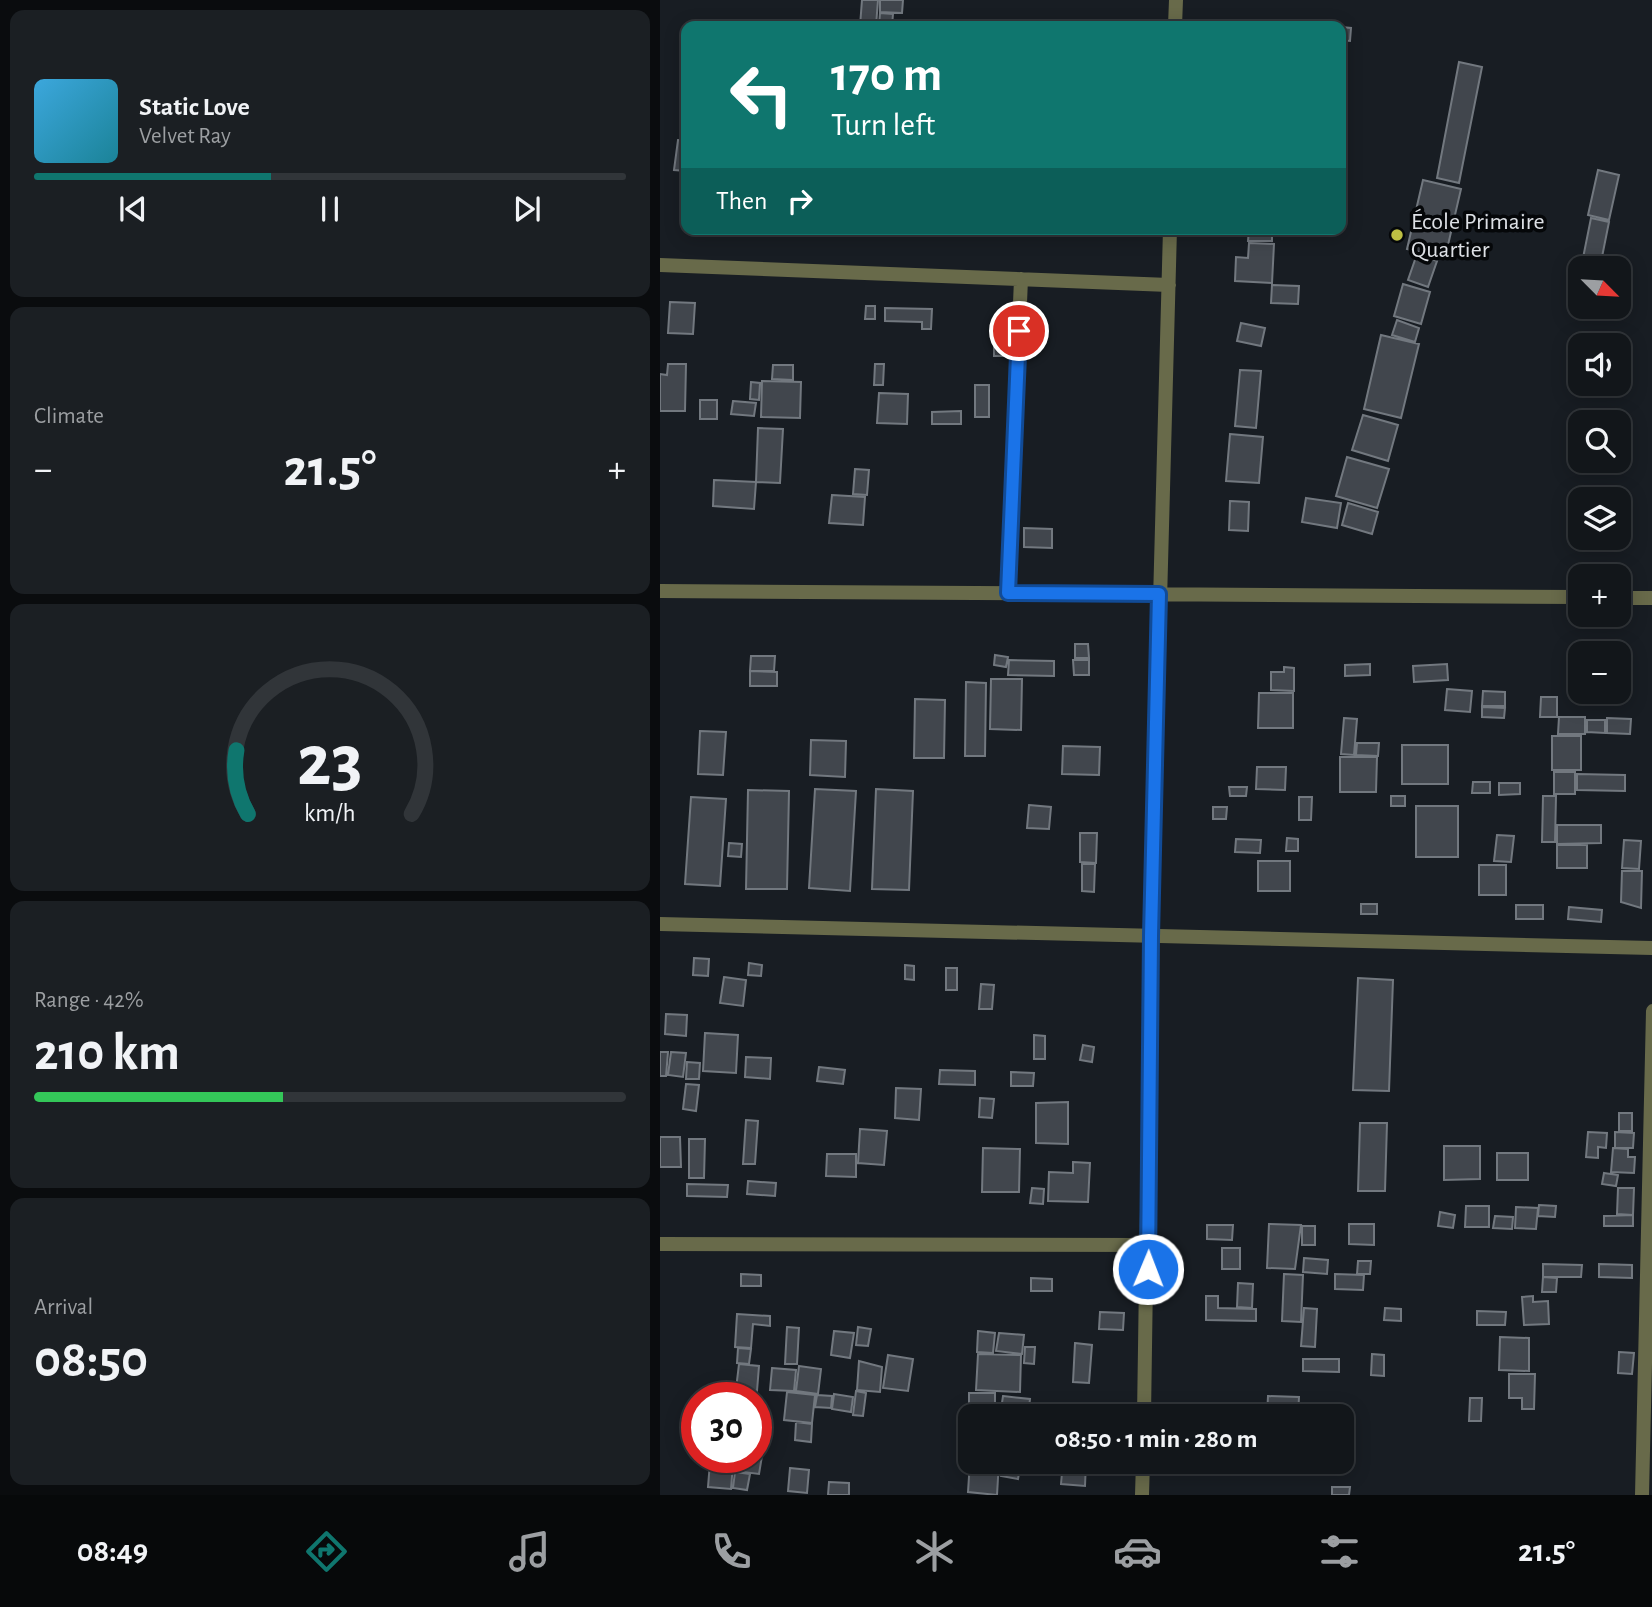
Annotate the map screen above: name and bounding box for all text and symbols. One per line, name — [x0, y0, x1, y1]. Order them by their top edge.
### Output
icon: left — [716, 49, 807, 140]
text: 170 m — [831, 51, 942, 100]
text: Static Love — [139, 94, 250, 120]
text: Turn left — [831, 109, 935, 141]
text: Velvet Ray — [139, 125, 231, 148]
icon: right — [781, 182, 819, 220]
text: Then — [716, 188, 767, 214]
icon: previous — [114, 190, 152, 228]
icon: pause — [311, 190, 349, 228]
icon: next — [508, 190, 546, 228]
place label: École Primaire Quartier — [1411, 208, 1545, 262]
marker: École Primaire Quartier — [1389, 227, 1405, 243]
north arrow — [1568, 256, 1631, 318]
map controls — [1568, 256, 1631, 704]
pin — [989, 301, 1049, 361]
icon: arrive — [1000, 312, 1038, 350]
button: sound — [1568, 333, 1631, 396]
text: Climate — [34, 405, 104, 428]
button: search — [1568, 410, 1631, 473]
text: 21.5° — [284, 443, 376, 495]
text: − — [34, 451, 52, 489]
text: + — [608, 451, 626, 489]
button: layers — [1568, 487, 1631, 550]
button: + — [1568, 564, 1631, 627]
button: − — [1568, 641, 1631, 704]
text: 23 — [297, 726, 363, 799]
text: km/h — [304, 800, 356, 825]
text: Range · 42% — [34, 989, 144, 1012]
text: 210 km — [34, 1027, 180, 1079]
position arrow — [1111, 1232, 1185, 1306]
text: Arrival — [34, 1296, 93, 1319]
text: 08:50 — [34, 1334, 148, 1386]
speed limit sign: 30 — [681, 1382, 772, 1473]
text: 08:50 · 1 min · 280 m — [1054, 1426, 1258, 1452]
icon: directions — [302, 1527, 351, 1576]
icon: music — [505, 1527, 554, 1576]
icon: phone — [707, 1527, 756, 1576]
icon: climate — [910, 1527, 959, 1576]
icon: car — [1113, 1527, 1162, 1576]
icon: filters — [1315, 1527, 1364, 1576]
text: 08:49 — [77, 1535, 148, 1567]
text: 21.5° — [1518, 1535, 1575, 1567]

